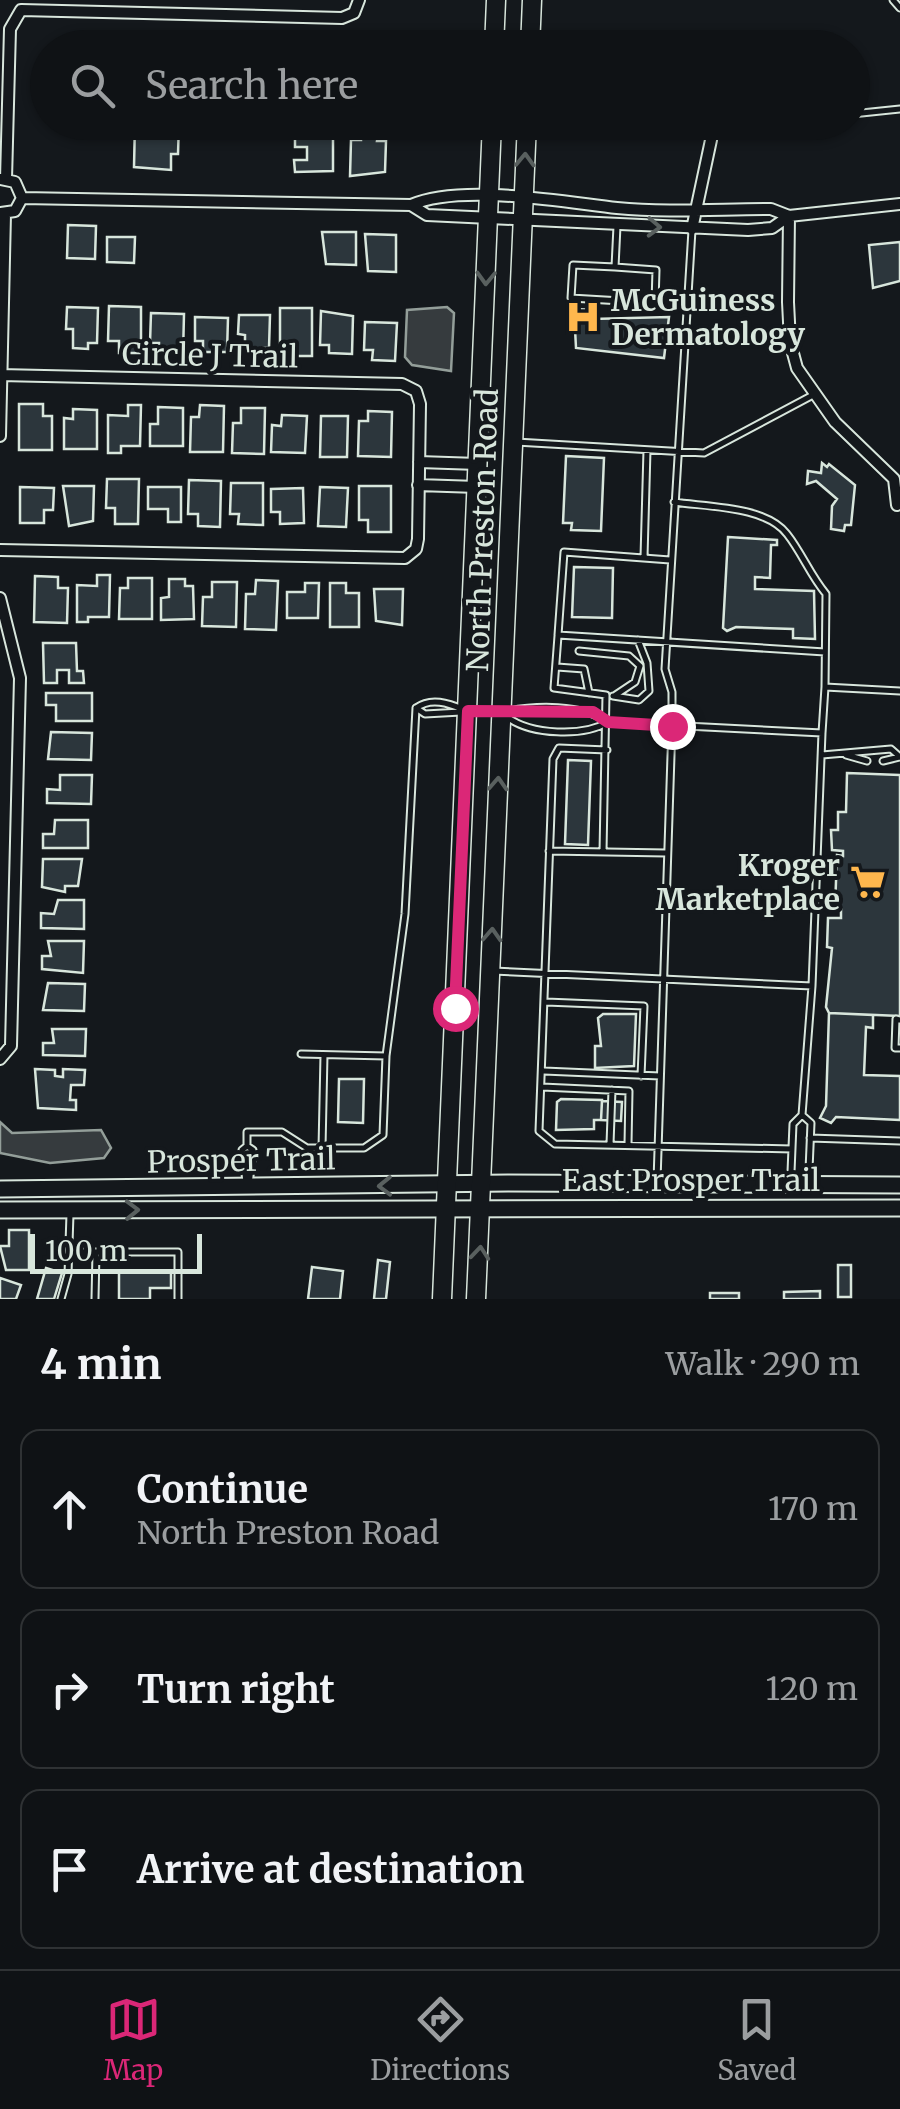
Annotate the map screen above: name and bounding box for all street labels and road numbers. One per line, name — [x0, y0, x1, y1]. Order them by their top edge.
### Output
street label: Circle J Trail — [122, 334, 298, 376]
street label: North Preston Road — [458, 388, 506, 672]
street label: Prosper Trail — [146, 1139, 336, 1181]
street label: East Prosper Trail — [562, 1161, 820, 1199]

